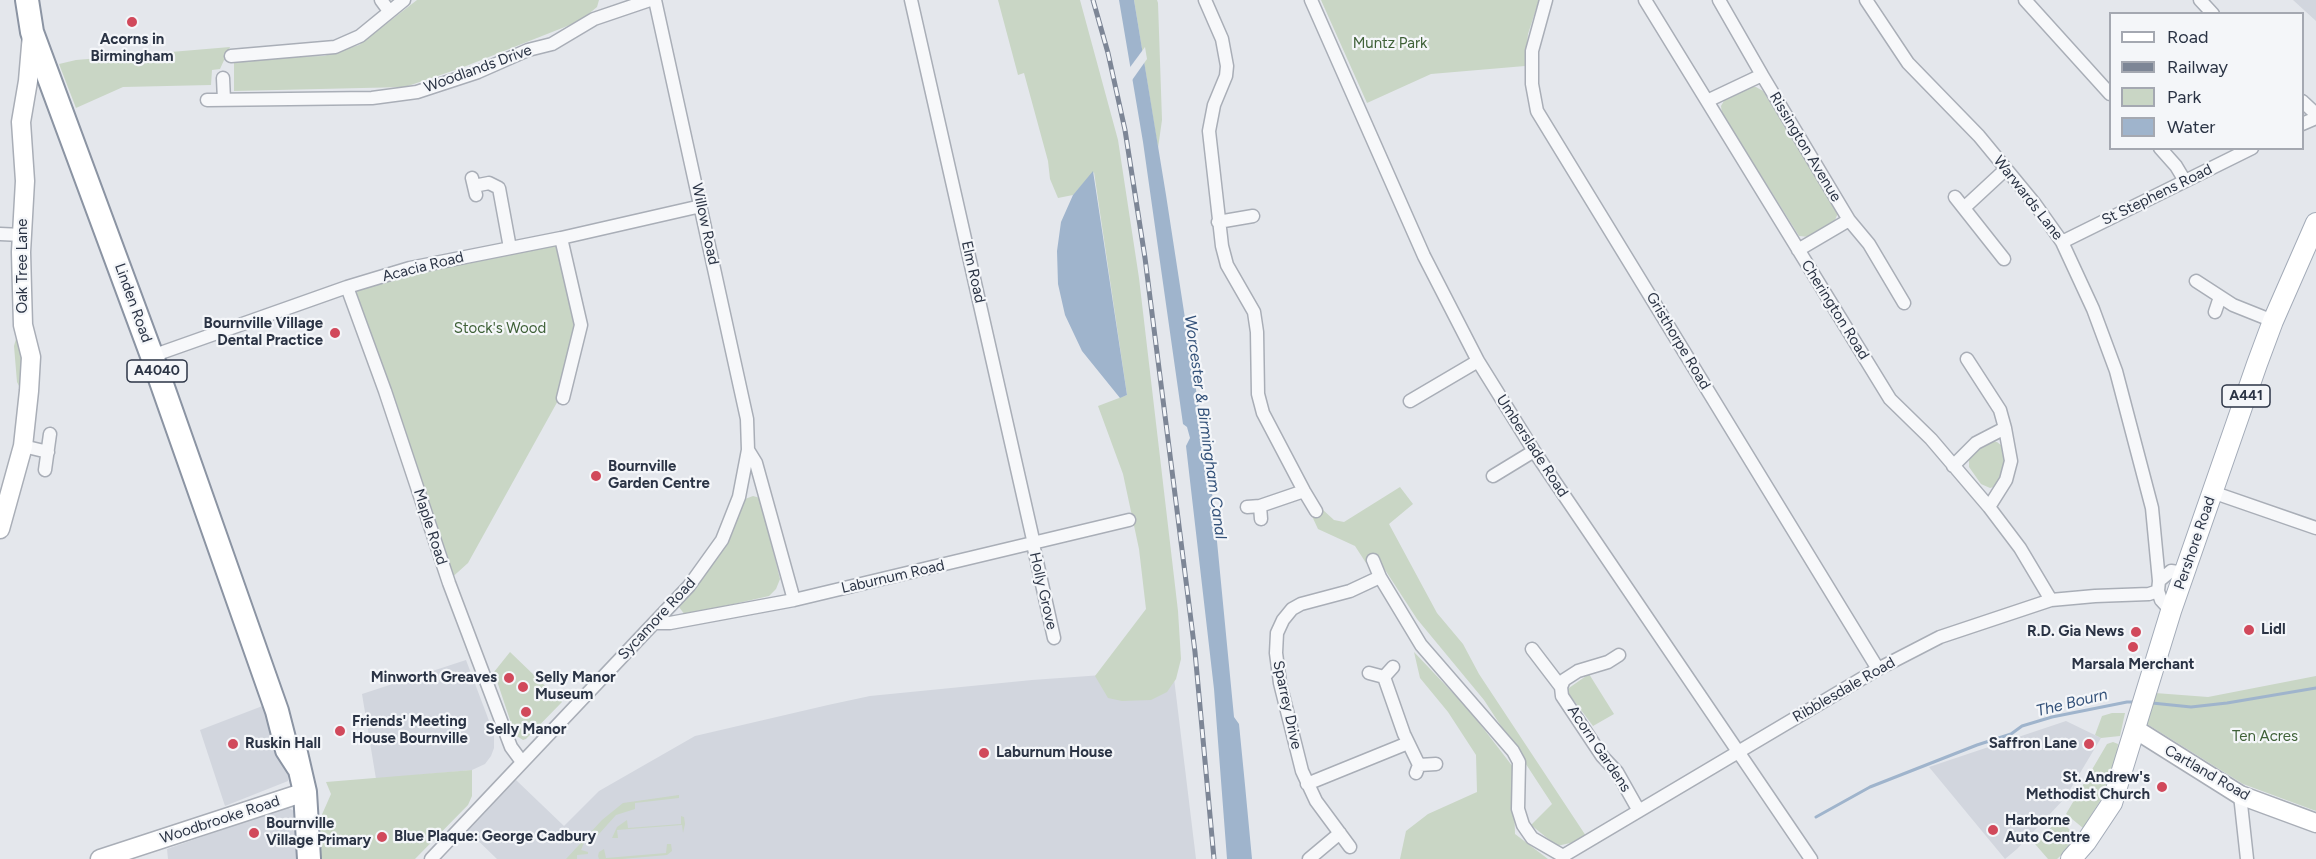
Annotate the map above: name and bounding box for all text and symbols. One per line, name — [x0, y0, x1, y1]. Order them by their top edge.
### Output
legend — [2109, 12, 2304, 150]
marker: Acorns in Birmingham — [125, 15, 139, 29]
text: Road — [2167, 26, 2208, 48]
place label: Acorns in Birmingham — [91, 31, 173, 66]
park label: Muntz Park — [1353, 35, 1427, 53]
street label: Woodlands Drive — [422, 41, 534, 97]
text: Railway — [2167, 56, 2228, 78]
text: Park — [2167, 86, 2201, 108]
street label: Rissington Avenue — [1765, 89, 1845, 205]
text: Water — [2167, 116, 2215, 138]
street label: Warwards Lane — [1989, 152, 2067, 244]
street label: St Stephens Road — [2099, 160, 2215, 230]
street label: Willow Road — [688, 182, 722, 266]
street label: Oak Tree Lane — [14, 218, 32, 314]
street label: Elm Road — [957, 239, 989, 305]
street label: Acacia Road — [380, 248, 466, 286]
street label: Cherington Road — [1797, 257, 1873, 363]
street label: Linden Road — [110, 261, 156, 345]
street label: Gristhorpe Road — [1642, 289, 1714, 393]
water label: Worcester & Birmingham Canal — [1180, 314, 1230, 540]
place label: Bournville Village Dental Practice — [204, 315, 323, 350]
park label: Stock's Wood — [454, 320, 546, 338]
marker: Bournville Village Dental Practice — [328, 326, 342, 340]
road number: A4040 — [127, 360, 187, 382]
road number: A441 — [2222, 385, 2270, 407]
street label: Umberslade Road — [1492, 391, 1572, 501]
place label: Bournville Garden Centre — [608, 458, 710, 493]
marker: Bournville Garden Centre — [589, 469, 603, 483]
street label: Maple Road — [409, 487, 451, 567]
street label: Pershore Road — [2171, 494, 2219, 592]
street label: Holly Grove — [1025, 551, 1061, 631]
street label: Laburnum Road — [840, 556, 946, 598]
street label: Sycamore Road — [614, 574, 700, 664]
place label: Lidl — [2261, 621, 2286, 639]
place label: R.D. Gia News — [2027, 623, 2124, 641]
marker: Lidl — [2242, 623, 2256, 637]
marker: R.D. Gia News — [2129, 625, 2143, 639]
marker: Marsala Merchant — [2126, 640, 2140, 654]
street label: Ribblesdale Road — [1790, 653, 1898, 727]
place label: Marsala Merchant — [2072, 656, 2194, 674]
street label: Sparrey Drive — [1269, 659, 1305, 751]
place label: Minworth Greaves — [371, 669, 497, 687]
place label: Selly Manor Museum — [535, 669, 616, 704]
marker: Minworth Greaves — [502, 671, 516, 685]
marker: Selly Manor Museum — [516, 680, 530, 694]
water label: The Bourn — [2034, 685, 2110, 721]
street label: Acorn Gardens — [1563, 702, 1635, 796]
marker: Selly Manor — [519, 705, 533, 719]
place label: Friends' Meeting House Bournville — [352, 713, 468, 748]
place label: Selly Manor — [486, 721, 566, 739]
marker: Friends' Meeting House Bournville — [333, 724, 347, 738]
park label: Ten Acres — [2232, 728, 2298, 746]
place label: Ruskin Hall — [245, 735, 321, 753]
place label: Saffron Lane — [1989, 735, 2077, 753]
marker: Ruskin Hall — [226, 737, 240, 751]
marker: Saffron Lane — [2082, 737, 2096, 751]
street label: Cartland Road — [2161, 741, 2253, 805]
place label: Laburnum House — [996, 744, 1113, 762]
marker: Laburnum House — [977, 746, 991, 760]
place label: St. Andrew's Methodist Church — [2026, 769, 2150, 804]
marker: St. Andrew's Methodist Church — [2155, 780, 2169, 794]
street label: Woodbrooke Road — [158, 792, 282, 848]
place label: Harborne Auto Centre — [2005, 812, 2090, 847]
place label: Bournville Village Primary — [266, 815, 371, 850]
marker: Harborne Auto Centre — [1986, 823, 2000, 837]
marker: Bournville Village Primary — [247, 826, 261, 840]
place label: Blue Plaque: George Cadbury — [394, 828, 596, 846]
marker: Blue Plaque: George Cadbury — [375, 830, 389, 844]

